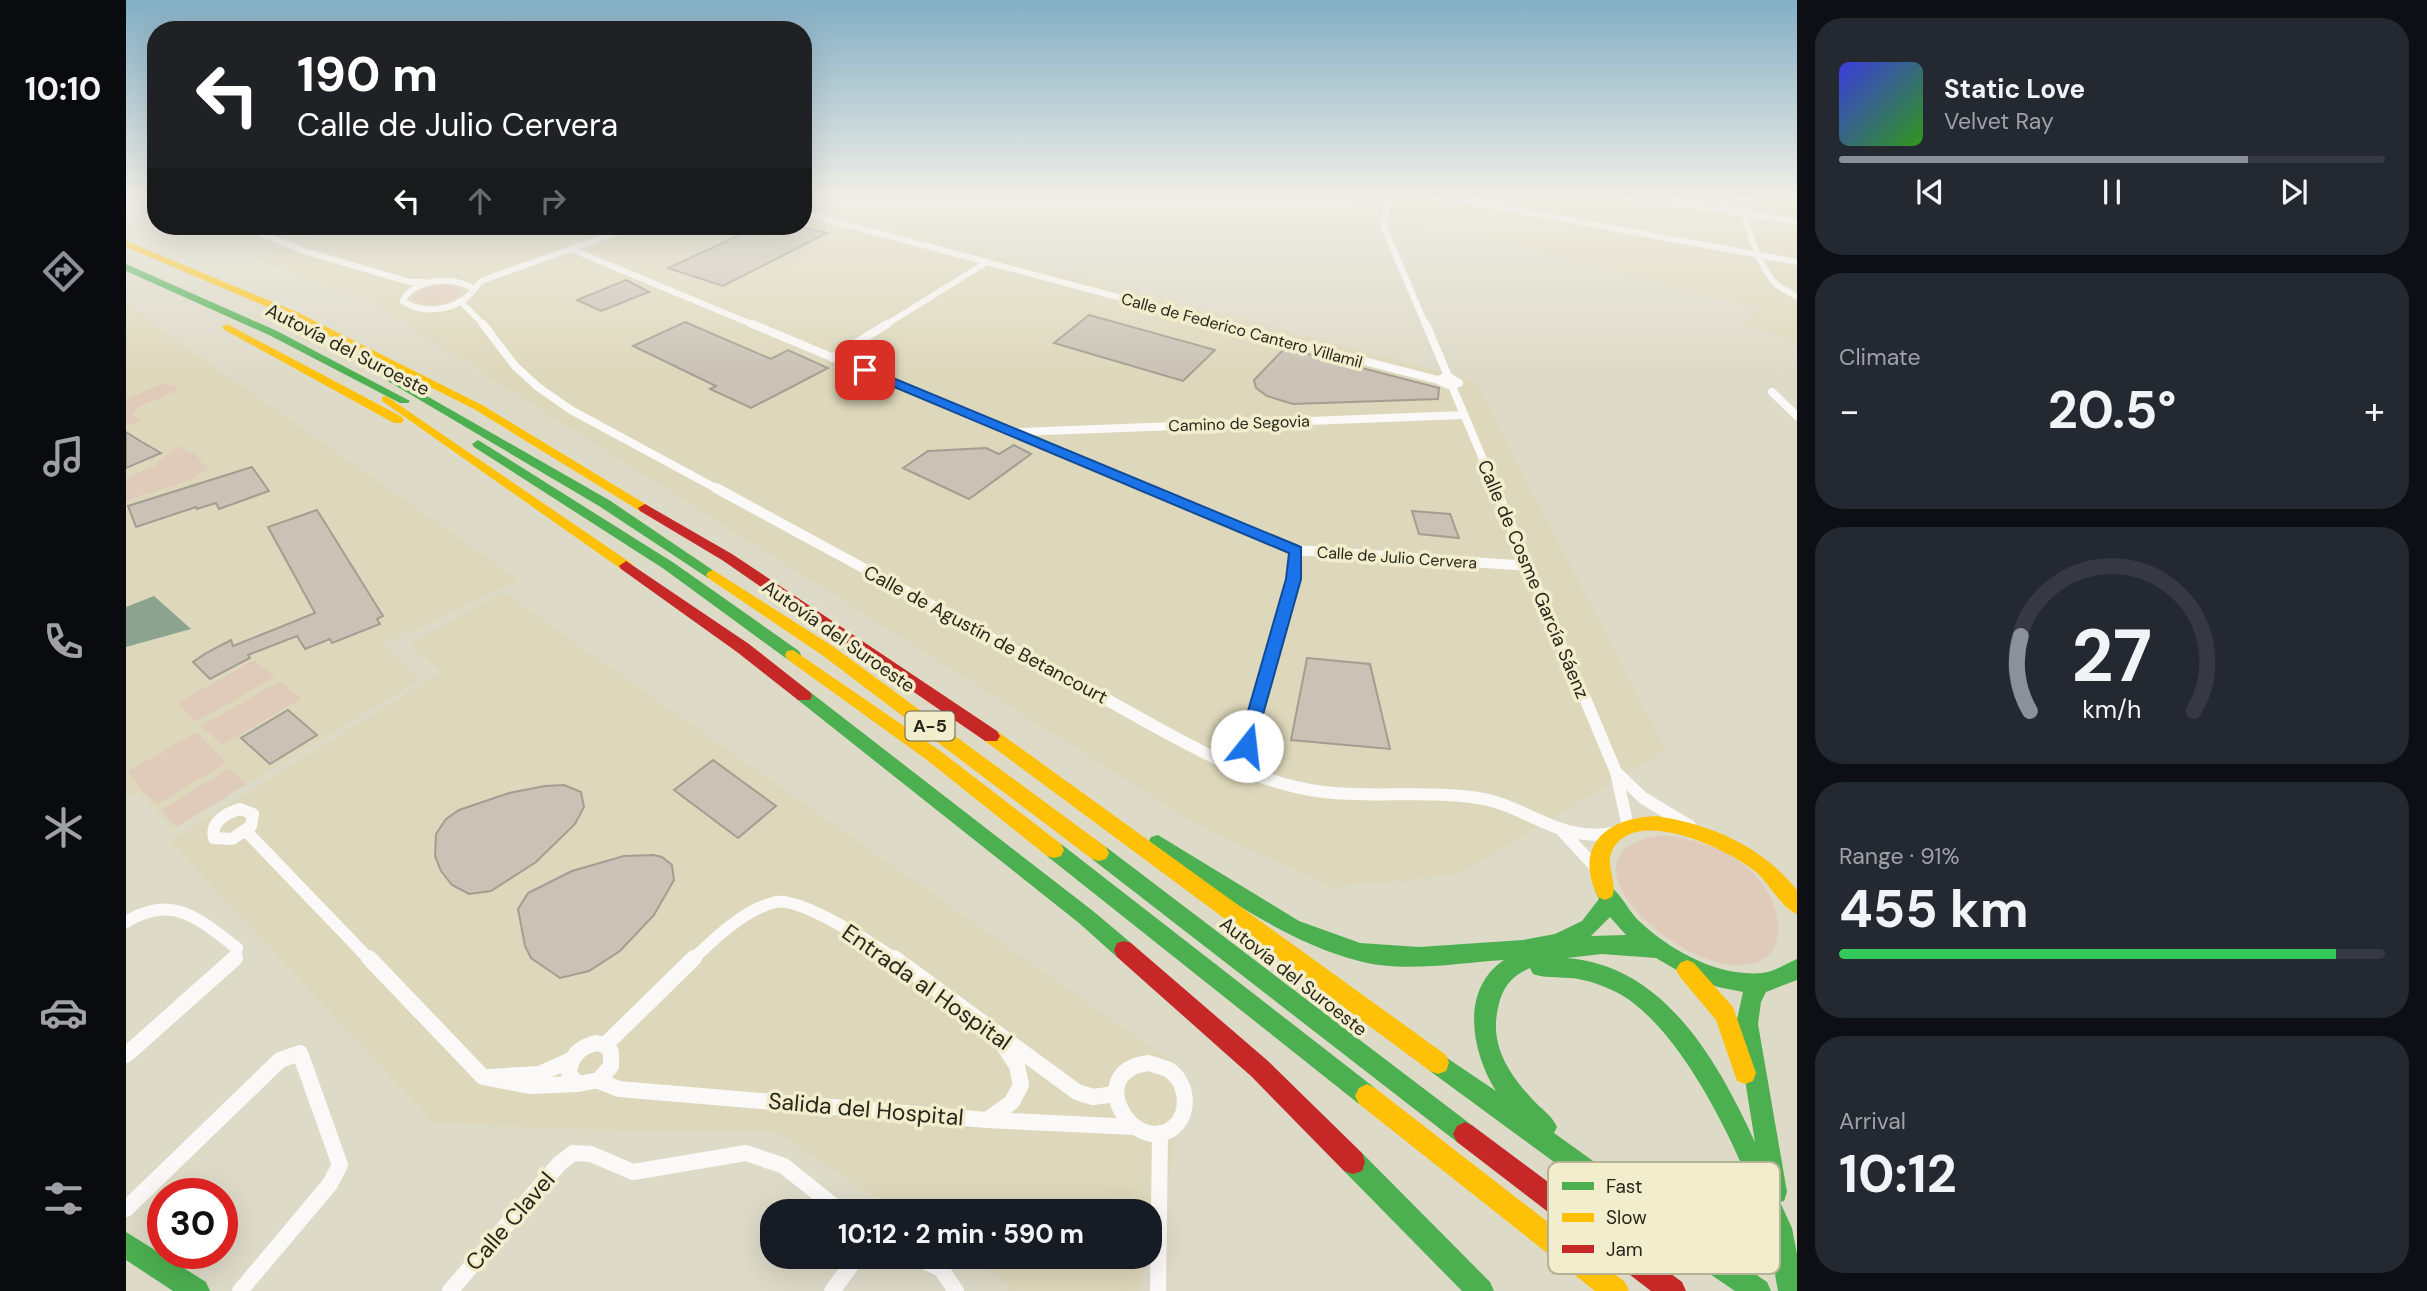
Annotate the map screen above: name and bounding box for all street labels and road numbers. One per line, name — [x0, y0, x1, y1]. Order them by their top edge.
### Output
street label: Calle de Federico Cantero Villamil — [1119, 288, 1365, 373]
street label: Autovía del Suroeste — [262, 297, 434, 402]
street label: Camino de Segovia — [1168, 411, 1310, 436]
street label: Calle de Cosme García Sáenz — [1472, 456, 1595, 702]
street label: Calle de Julio Cervera — [1316, 541, 1478, 574]
street label: Calle de Agustín de Betancourt — [859, 559, 1112, 710]
street label: Autovía del Suroeste — [758, 574, 920, 698]
road number: A-5 — [906, 712, 954, 740]
street label: Autovía del Suroeste — [1215, 911, 1373, 1042]
street label: Entrada al Hospital — [836, 917, 1018, 1057]
street label: Salida del Hospital — [767, 1086, 965, 1132]
street label: Calle Clavel — [459, 1165, 561, 1277]

